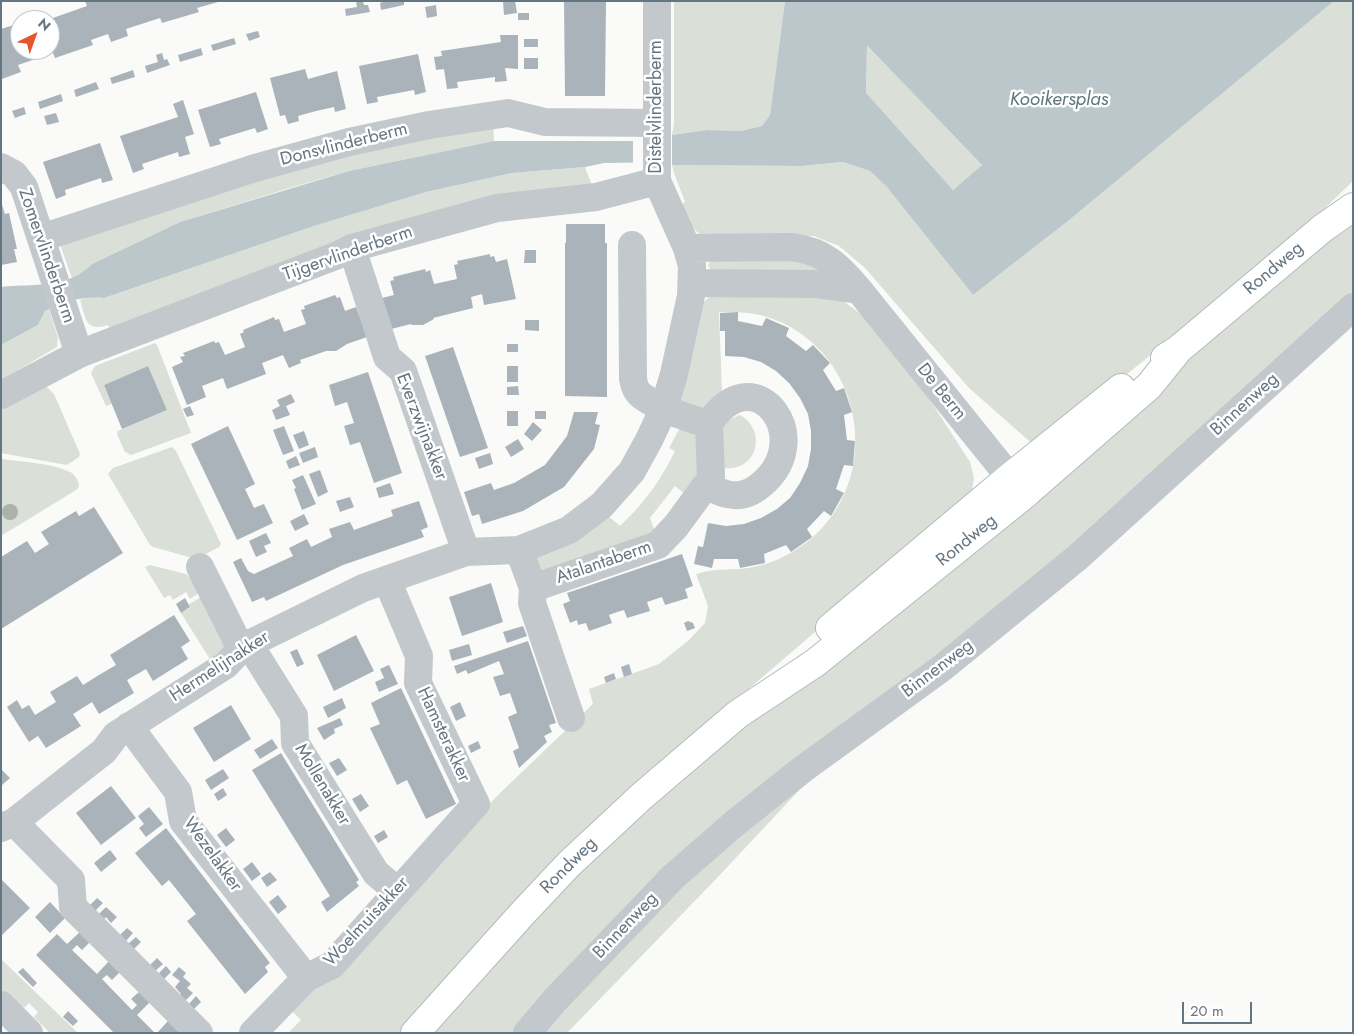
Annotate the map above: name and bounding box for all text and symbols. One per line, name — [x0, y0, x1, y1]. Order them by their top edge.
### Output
north arrow — [10, 10, 60, 60]
text: N — [34, 13, 55, 36]
street label: Distelvlinderberm — [646, 40, 668, 174]
water label: Kooikersplas — [1010, 89, 1108, 111]
street label: Donsvlinderberm — [278, 119, 410, 171]
street label: Zomervlinderberm — [13, 186, 79, 326]
street label: Tijgervlinderberm — [280, 222, 416, 286]
street label: Rondweg — [1240, 238, 1308, 300]
street label: De Berm — [912, 359, 970, 425]
street label: Binnenweg — [1207, 369, 1283, 441]
street label: Everzwijnakker — [391, 371, 451, 483]
street label: Rondweg — [933, 510, 1001, 572]
street label: Atalantaberm — [553, 537, 655, 589]
street label: Hermelijnakker — [166, 627, 274, 707]
street label: Binnenweg — [898, 635, 978, 703]
street label: Hamsterakker — [412, 684, 474, 786]
street label: Mollenakker — [289, 740, 355, 830]
street label: Wezelakker — [178, 814, 246, 896]
street label: Rondweg — [536, 833, 602, 899]
street label: Woelmuisakker — [320, 873, 414, 971]
street label: Binnenweg — [589, 888, 663, 964]
scale bar — [1184, 992, 1254, 1024]
text: 20 m — [1190, 1000, 1224, 1022]

